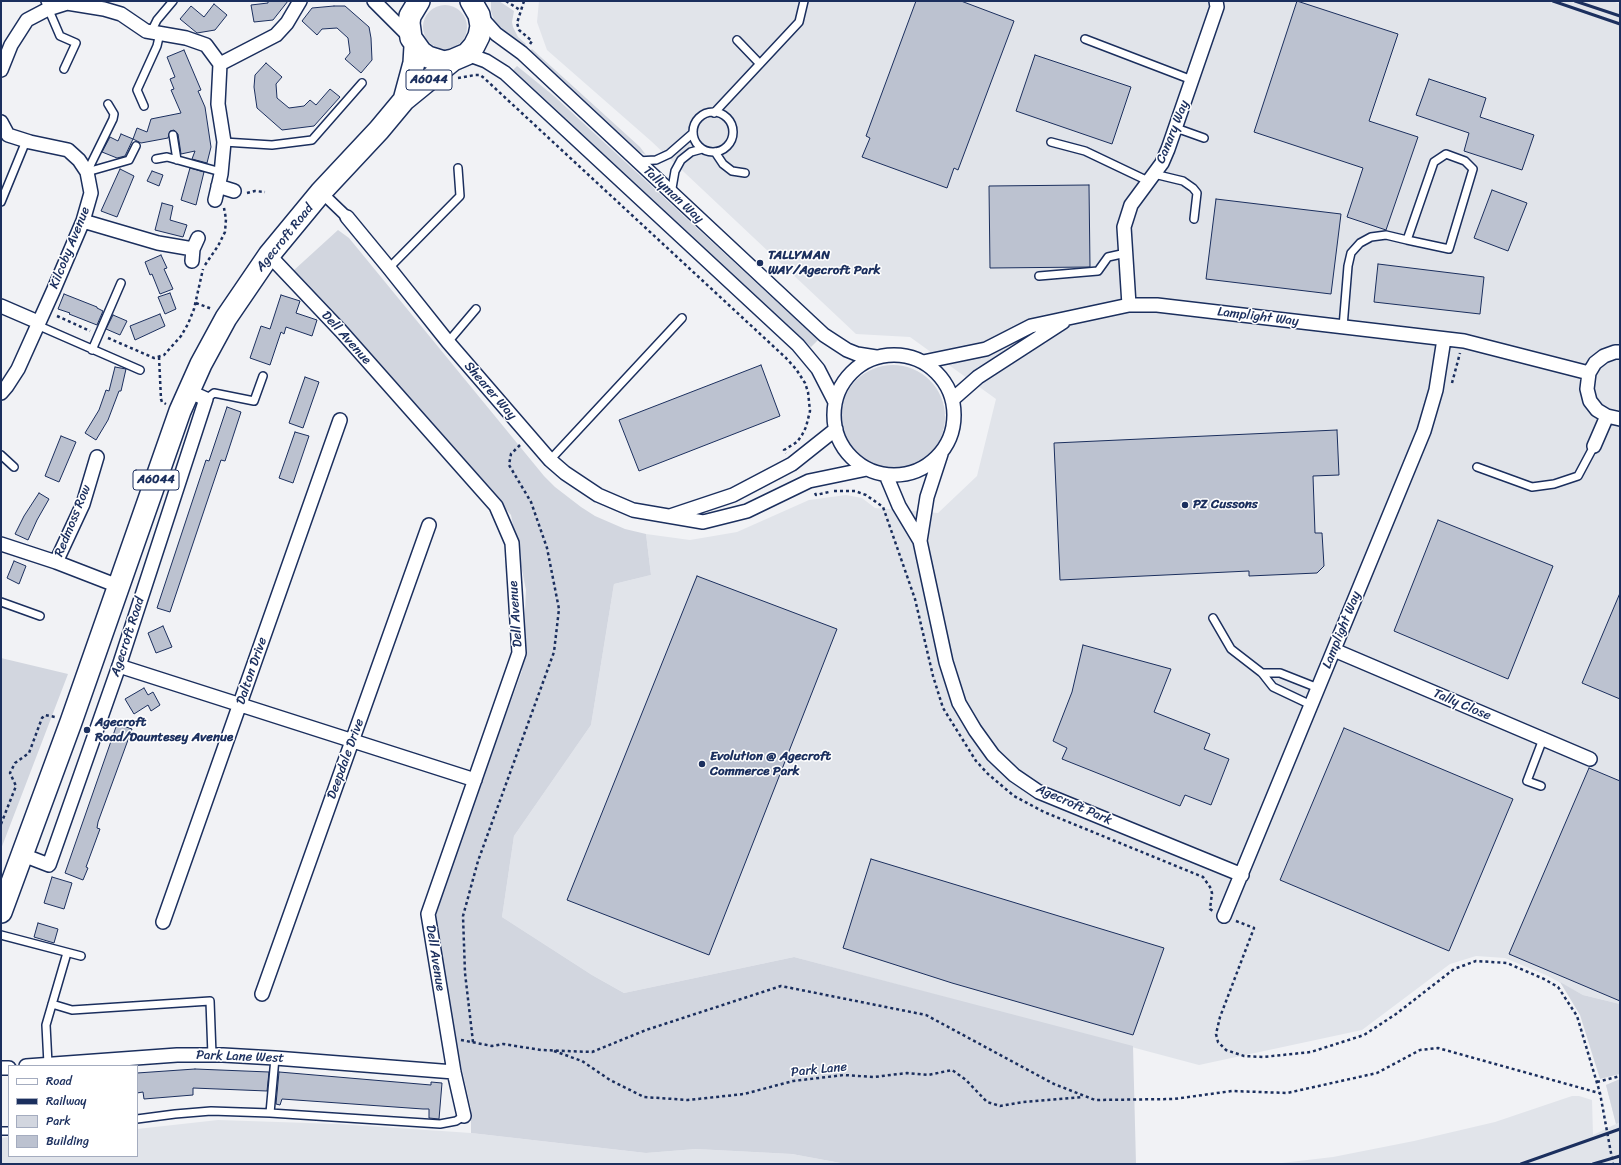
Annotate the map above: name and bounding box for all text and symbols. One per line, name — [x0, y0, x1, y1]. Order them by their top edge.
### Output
road number: A6044 — [406, 70, 452, 90]
street label: Canary Way — [1153, 98, 1193, 166]
street label: Tallyman Way — [640, 163, 706, 227]
street label: Agecroft Road — [253, 201, 317, 275]
street label: Kilcoby Avenue — [47, 205, 93, 291]
place label: TALLYMAN WAY/Agecroft Park — [768, 248, 880, 279]
marker: TALLYMAN WAY/Agecroft Park — [755, 258, 765, 268]
street label: Lamplight Way — [1216, 304, 1300, 330]
street label: Dell Avenue — [318, 308, 374, 368]
street label: Shearer Way — [461, 359, 519, 423]
road number: A6044 — [133, 470, 179, 490]
street label: Redmoss Row — [51, 483, 95, 559]
place label: PZ Cussons — [1193, 497, 1258, 513]
marker: PZ Cussons — [1180, 500, 1190, 510]
street label: Dell Avenue — [506, 580, 526, 648]
street label: Lamplight Way — [1319, 589, 1365, 671]
street label: Agecroft Road — [108, 595, 148, 679]
street label: Dalton Drive — [233, 635, 271, 707]
street label: Tally Close — [1431, 686, 1493, 724]
place label: Agecroft Road/Dauntesey Avenue — [95, 715, 233, 746]
street label: Deepdale Drive — [324, 717, 368, 801]
marker: Agecroft Road/Dauntesey Avenue — [82, 725, 92, 735]
place label: Evolution @ Agecroft Commerce Park — [710, 749, 831, 780]
marker: Evolution @ Agecroft Commerce Park — [697, 759, 707, 769]
street label: Agecroft Park — [1034, 781, 1114, 829]
street label: Dell Avenue — [422, 924, 448, 992]
street label: Park Lane West — [196, 1048, 284, 1066]
street label: Park Lane — [790, 1059, 848, 1081]
legend — [8, 1065, 138, 1157]
text: Road — [46, 1070, 72, 1092]
text: Railway — [46, 1090, 87, 1112]
text: Park — [46, 1110, 71, 1132]
text: Building — [46, 1130, 89, 1152]

